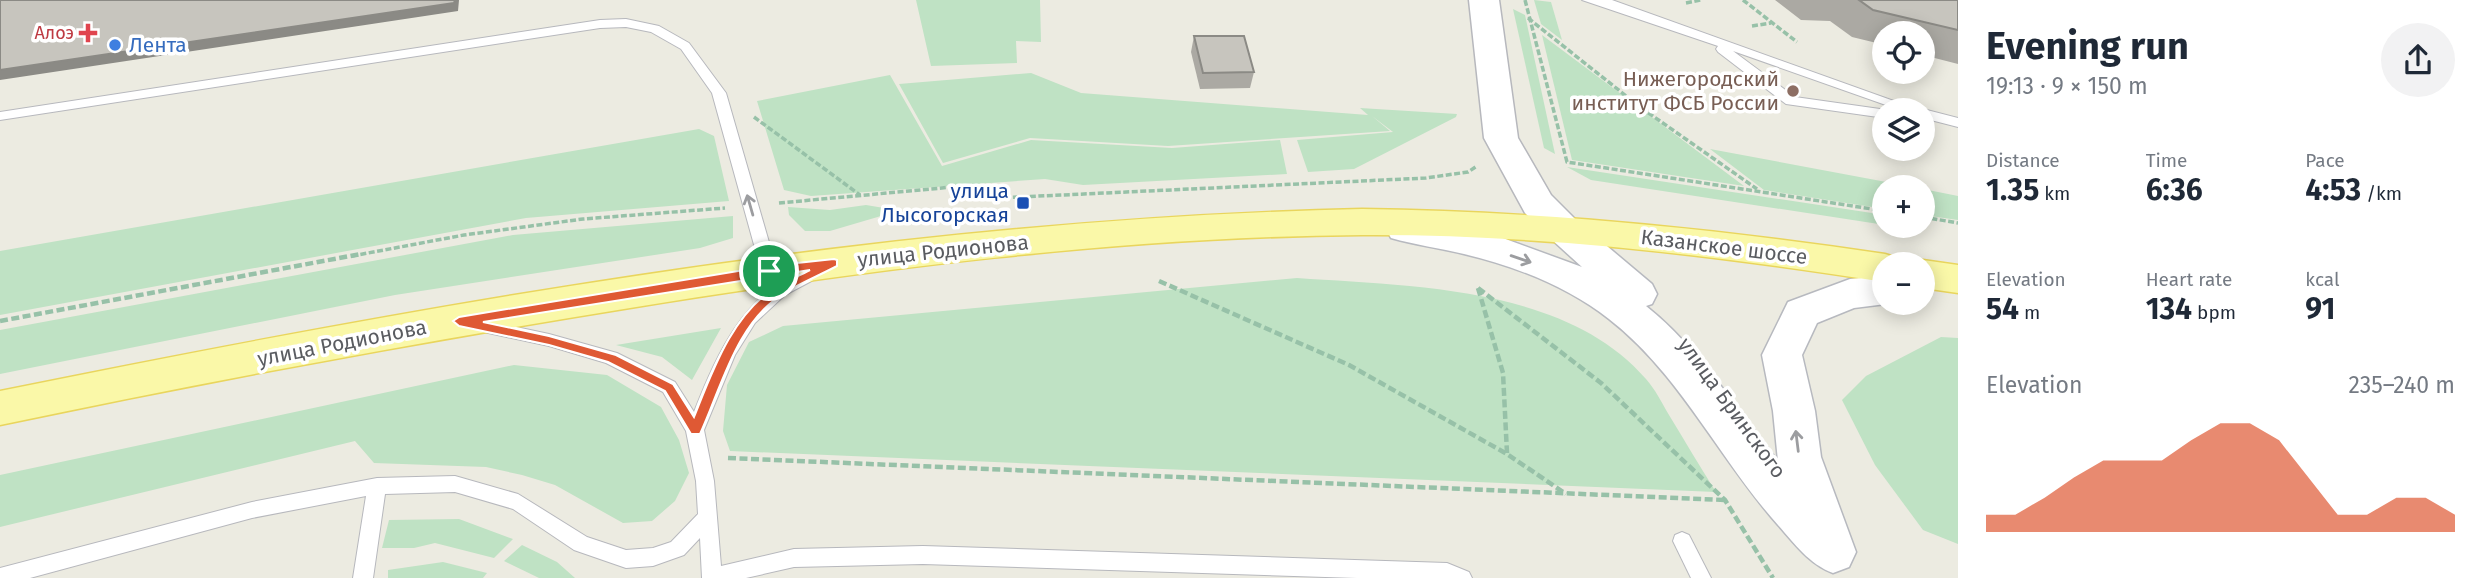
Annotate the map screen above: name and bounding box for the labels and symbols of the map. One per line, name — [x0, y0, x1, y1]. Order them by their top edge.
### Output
place label: Алоэ — [35, 22, 74, 44]
marker: Алоэ — [80, 25, 96, 41]
place label: Лента — [129, 32, 187, 58]
marker: Лента — [107, 37, 123, 53]
place label: Нижегородский институт ФСБ России — [1572, 66, 1779, 116]
marker: Нижегородский институт ФСБ России — [1785, 83, 1801, 99]
place label: улица Лысогорская — [881, 178, 1009, 228]
one-way arrow — [743, 194, 756, 216]
marker: улица Лысогорская — [1015, 195, 1031, 211]
street label: Казанское шоссе — [1639, 224, 1809, 270]
street label: улица Родионова — [856, 229, 1030, 273]
pin — [739, 241, 799, 301]
one-way arrow — [1510, 254, 1532, 266]
street label: улица Родионова — [255, 314, 429, 372]
street label: улица Бринского — [1672, 333, 1792, 483]
one-way arrow — [1790, 430, 1803, 452]

